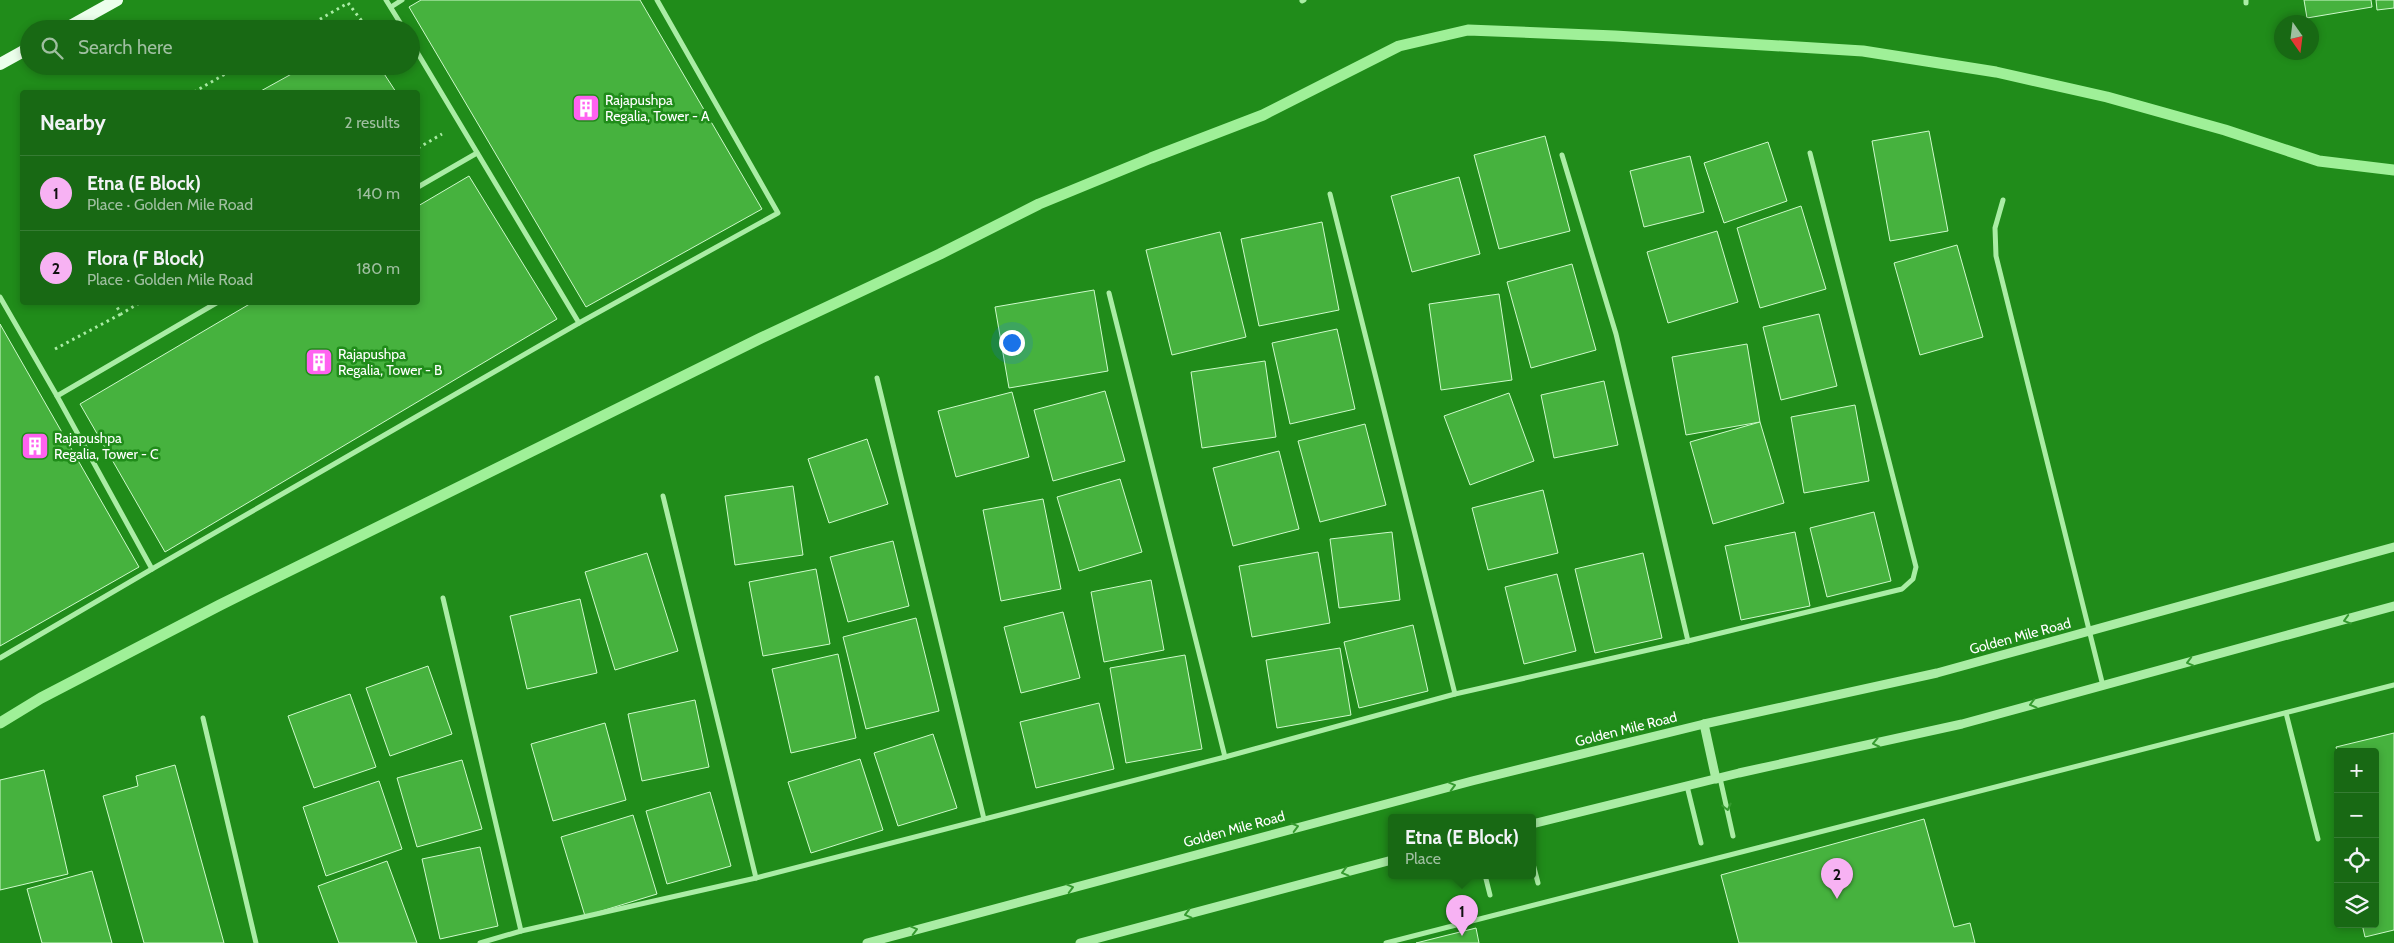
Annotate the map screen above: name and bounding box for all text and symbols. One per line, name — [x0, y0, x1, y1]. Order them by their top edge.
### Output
north arrow — [2274, 15, 2319, 60]
search box — [20, 20, 420, 75]
icon: search — [38, 34, 66, 62]
text: Search here — [78, 36, 172, 59]
place label: Rajapushpa Regalia, Tower - A — [605, 91, 710, 125]
building icon: Rajapushpa Regalia, Tower - A — [571, 93, 601, 123]
text: Nearby — [40, 110, 106, 135]
text: 2 results — [344, 113, 400, 132]
text: Etna (E Block) — [87, 172, 201, 195]
text: 1 — [53, 184, 59, 203]
text: 140 m — [357, 184, 400, 203]
text: Place · Golden Mile Road — [87, 195, 253, 214]
text: Flora (F Block) — [87, 247, 204, 270]
text: 2 — [52, 259, 60, 278]
text: 180 m — [356, 259, 400, 278]
text: Place · Golden Mile Road — [87, 270, 253, 289]
your location — [999, 330, 1025, 356]
place label: Rajapushpa Regalia, Tower - B — [338, 345, 442, 379]
building icon: Rajapushpa Regalia, Tower - B — [304, 347, 334, 377]
place label: Rajapushpa Regalia, Tower - C — [54, 429, 159, 463]
building icon: Rajapushpa Regalia, Tower - C — [20, 431, 50, 461]
street label: Golden Mile Road — [1967, 614, 2073, 658]
one-way arrow — [2344, 614, 2352, 624]
one-way arrow — [2186, 656, 2195, 667]
one-way arrow — [2030, 699, 2038, 709]
street label: Golden Mile Road — [1573, 708, 1679, 750]
one-way arrow — [1871, 737, 1880, 748]
map controls — [2334, 748, 2379, 928]
button: + — [2334, 748, 2379, 793]
one-way arrow — [1448, 781, 1457, 792]
button: − — [2334, 793, 2379, 838]
one-way arrow — [1721, 802, 1732, 811]
street label: Golden Mile Road — [1181, 807, 1287, 851]
popup — [1388, 814, 1536, 879]
one-way arrow — [1290, 822, 1299, 833]
text: Etna (E Block) — [1405, 826, 1519, 849]
button: locate — [2334, 838, 2379, 883]
text: Place — [1405, 849, 1441, 868]
pin: 2 — [1821, 858, 1853, 899]
one-way arrow — [1340, 866, 1349, 877]
one-way arrow — [1066, 883, 1074, 893]
button: layers — [2334, 883, 2379, 928]
pin: 1 — [1446, 895, 1478, 936]
one-way arrow — [1184, 908, 1192, 918]
one-way arrow — [909, 926, 917, 936]

